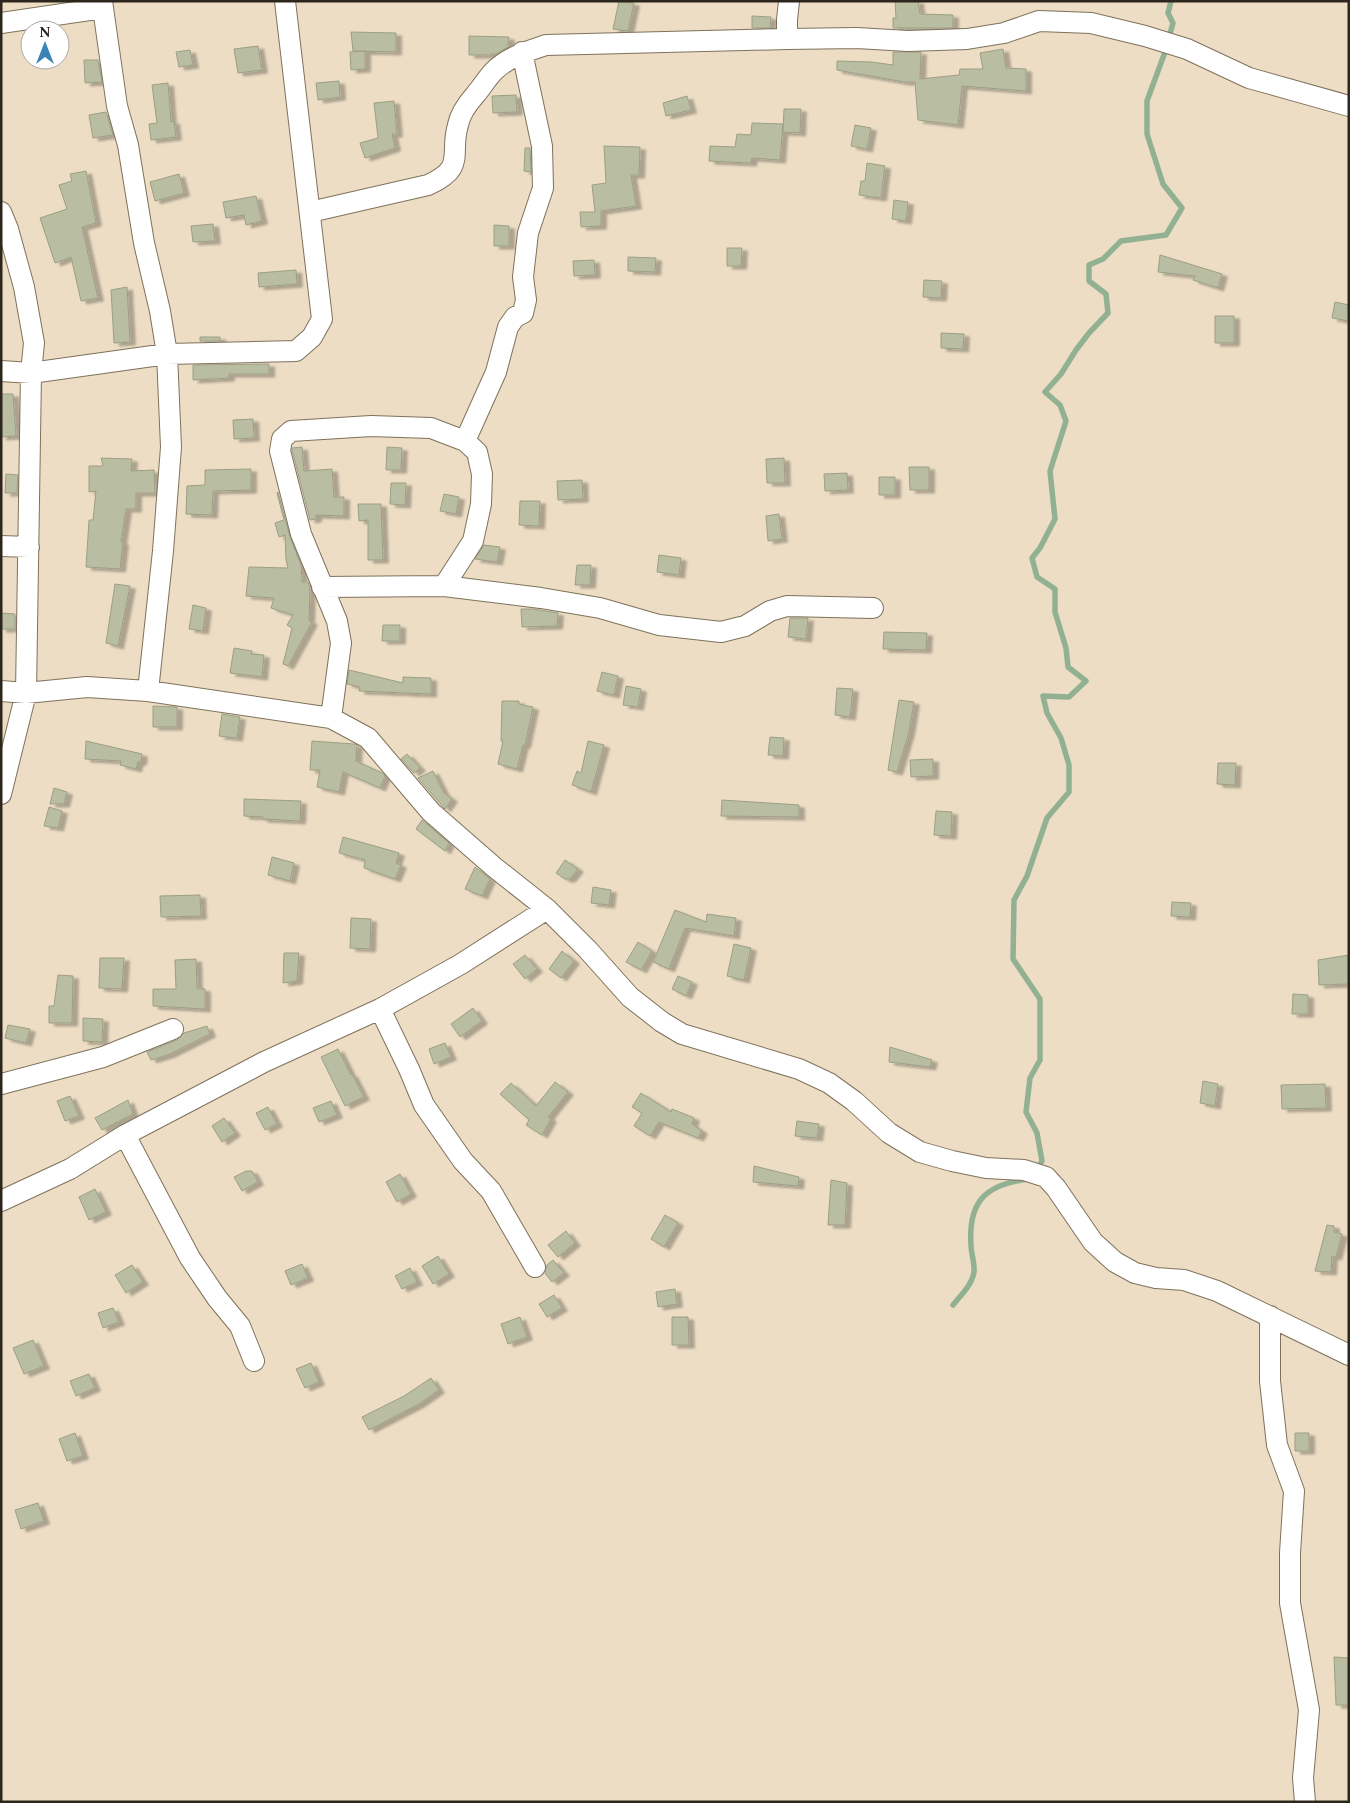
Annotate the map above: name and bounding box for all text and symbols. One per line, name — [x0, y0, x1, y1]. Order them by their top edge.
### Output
north arrow — [20, 20, 70, 70]
text: N — [39, 22, 51, 43]

